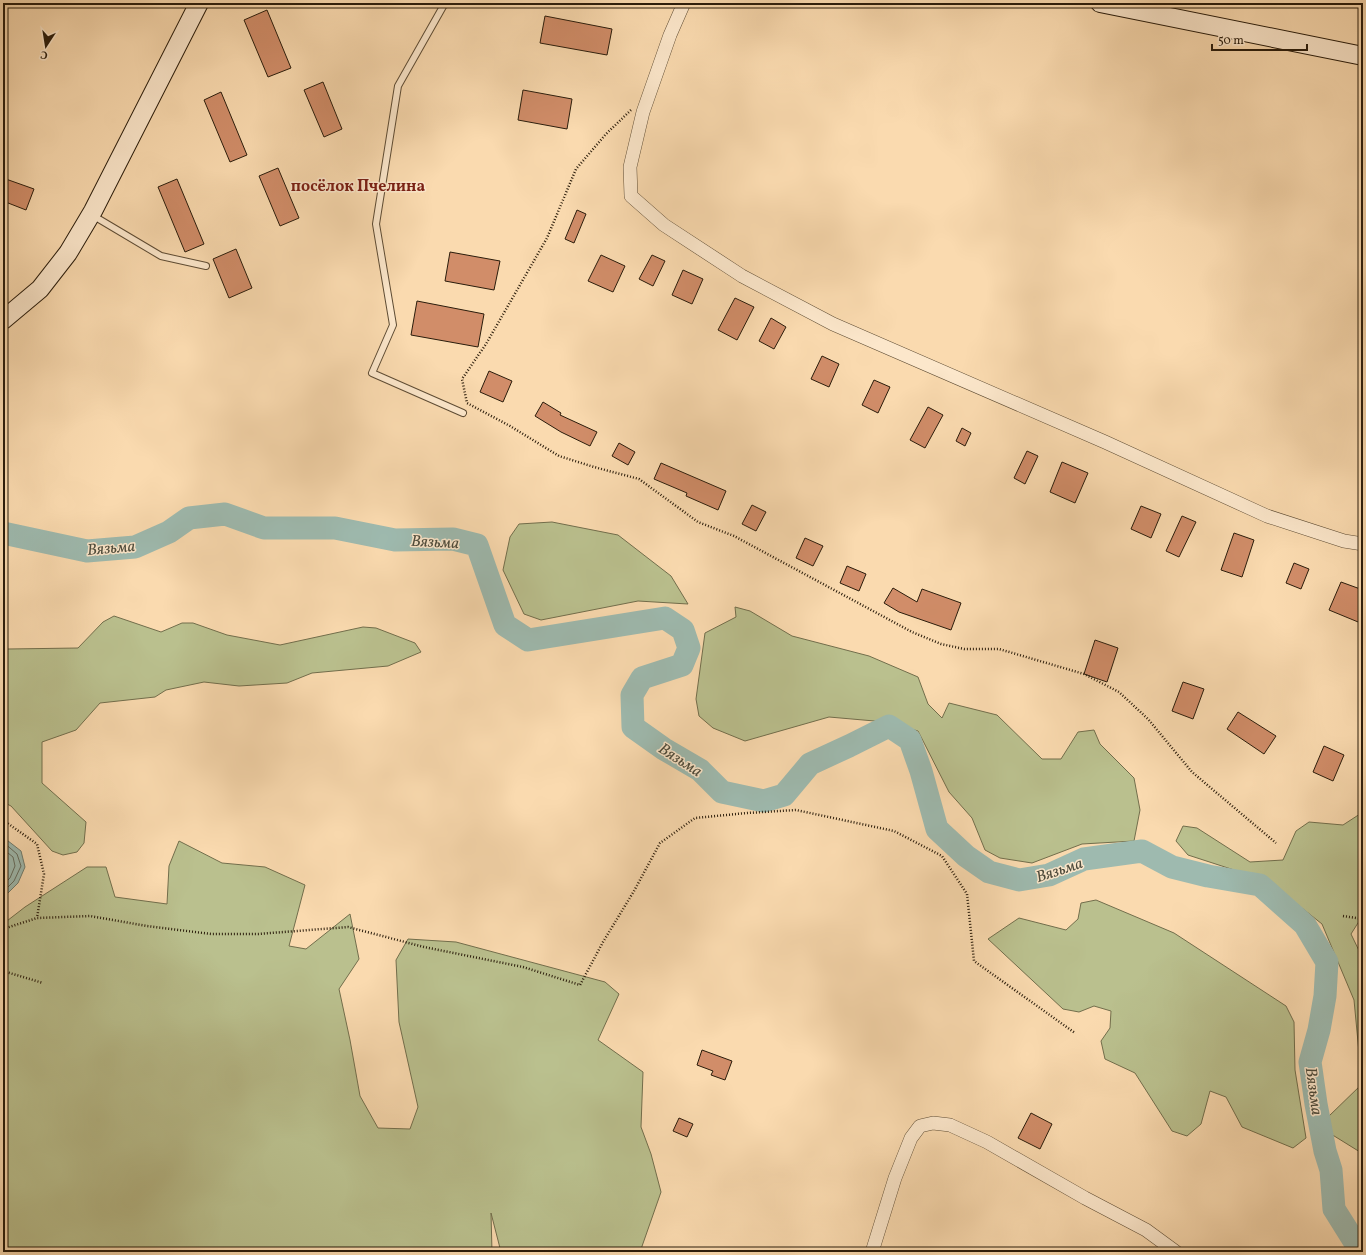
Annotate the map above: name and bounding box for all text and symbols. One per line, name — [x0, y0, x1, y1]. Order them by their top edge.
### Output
north arrow — [26, 26, 66, 66]
scale bar — [1212, 26, 1307, 52]
text: 50 m — [1218, 33, 1244, 49]
text: С — [39, 46, 49, 62]
district label: посёлок Пчелина — [291, 176, 425, 198]
water label: Вязьма — [410, 531, 460, 555]
water label: Вязьма — [86, 536, 137, 562]
water label: Вязьма — [654, 738, 706, 783]
water label: Вязьма — [1033, 853, 1086, 889]
water label: Вязьма — [1299, 1066, 1327, 1117]

